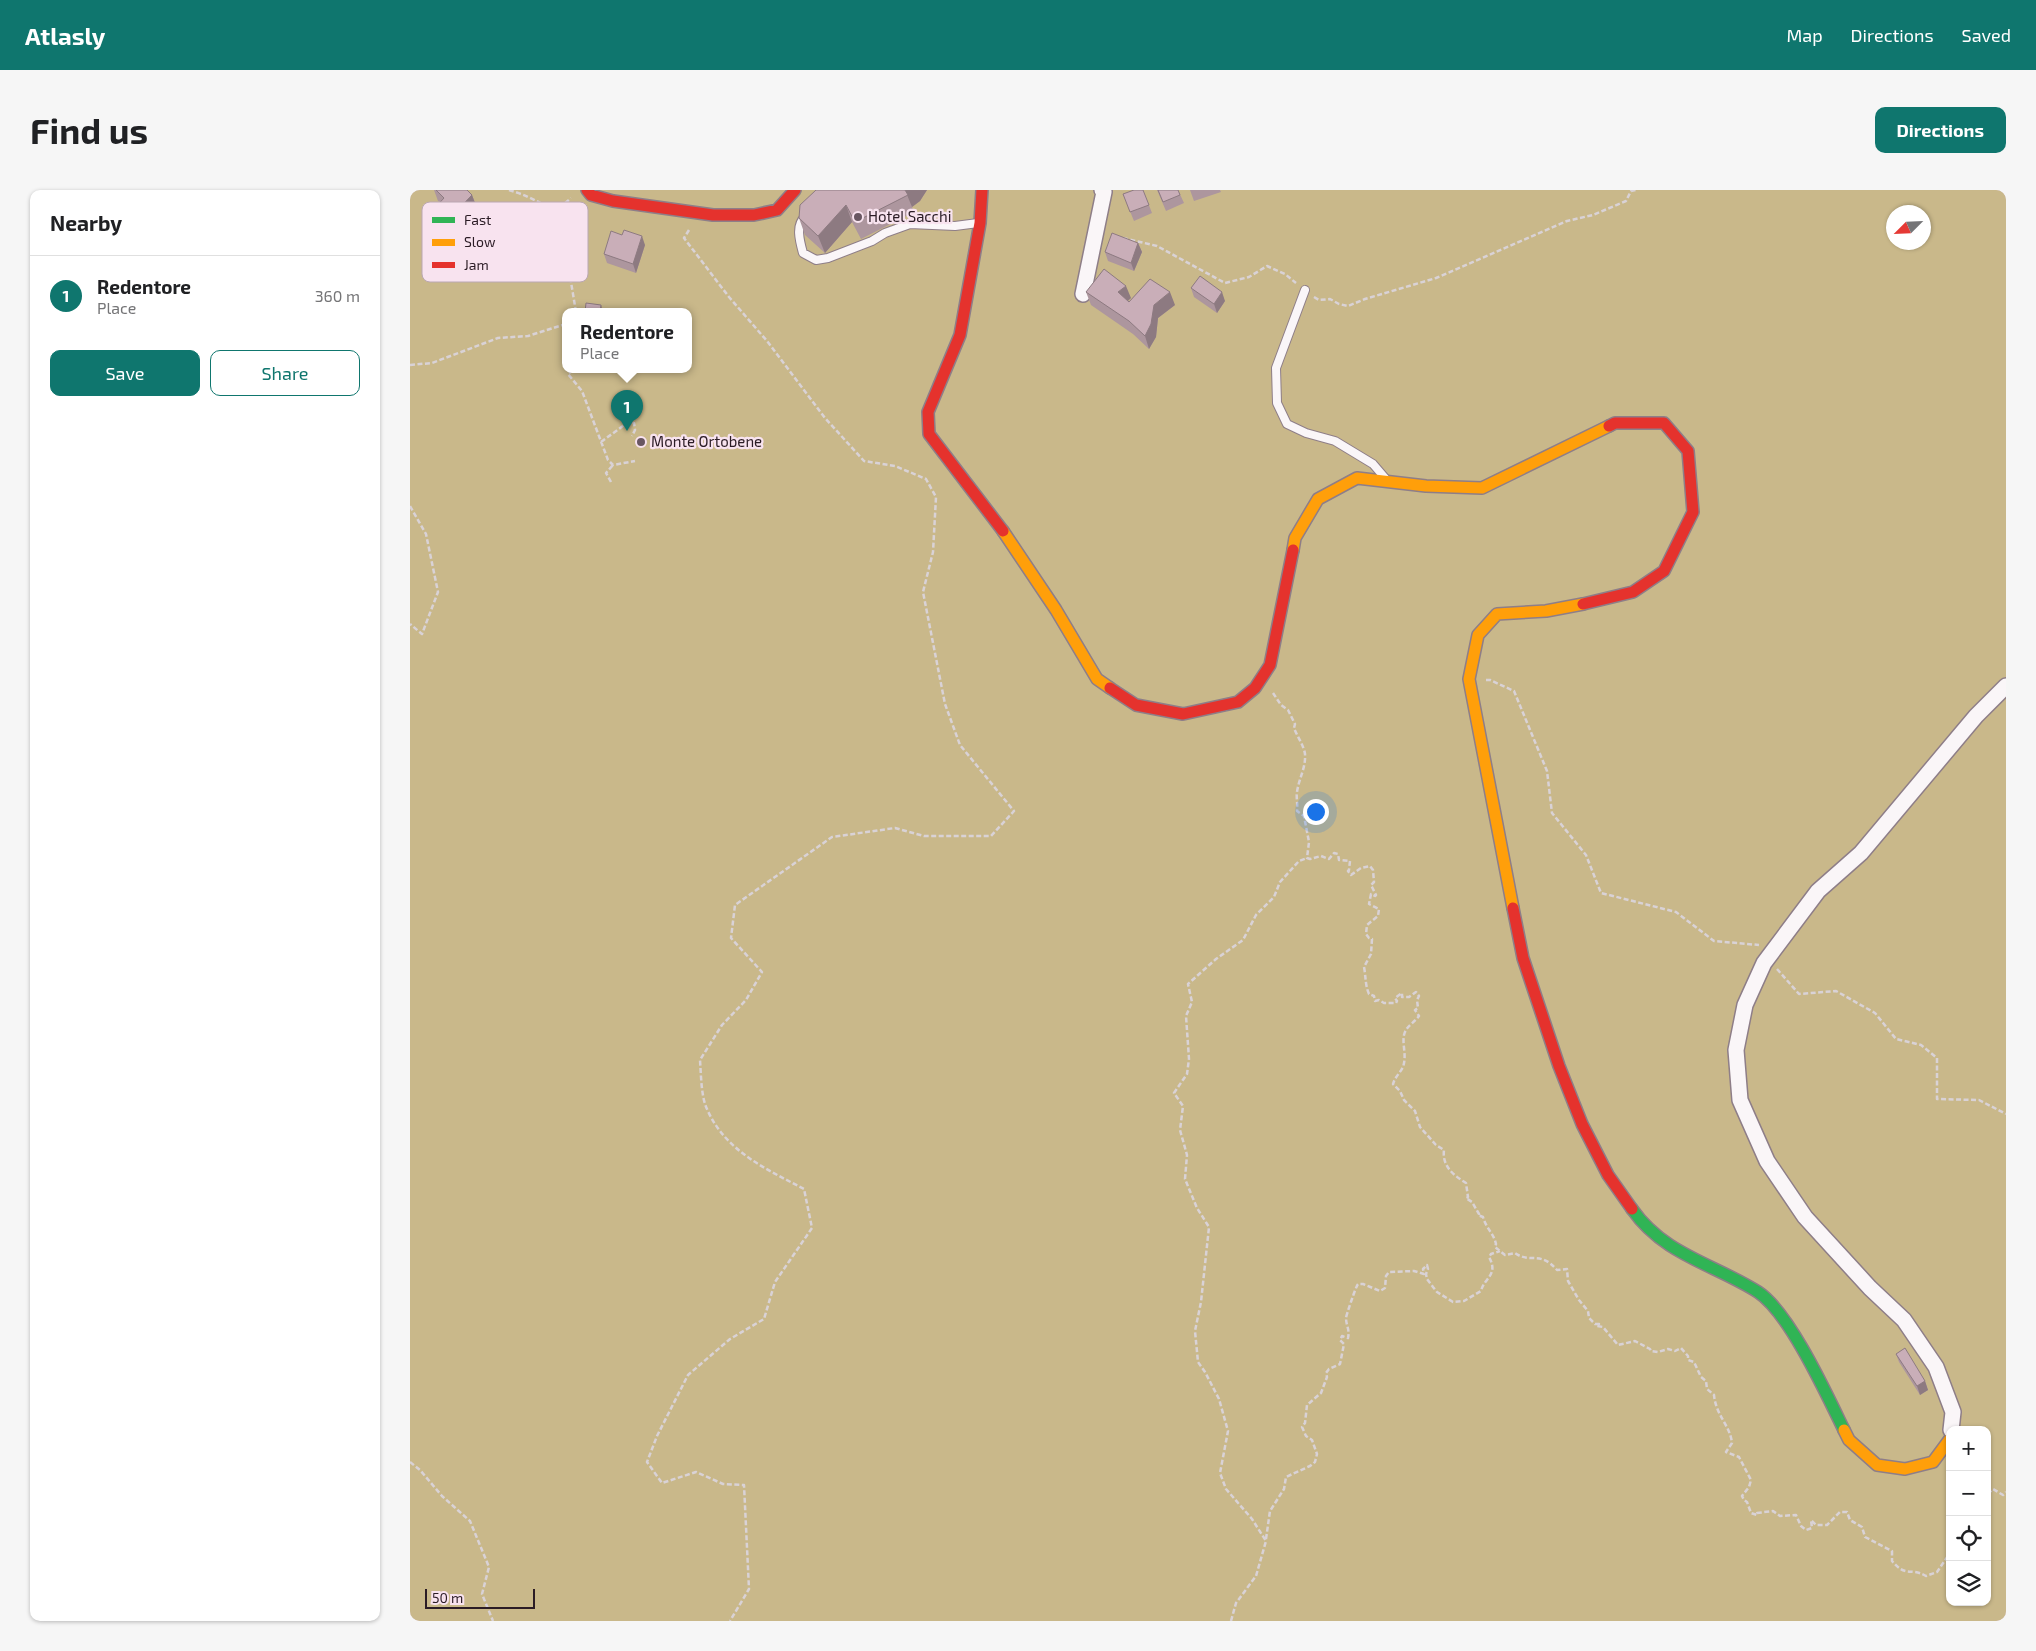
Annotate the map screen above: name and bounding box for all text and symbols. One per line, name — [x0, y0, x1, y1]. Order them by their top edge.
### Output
text: Atlasly — [25, 21, 105, 50]
text: Map — [1786, 24, 1823, 46]
text: Directions — [1851, 24, 1934, 46]
text: Saved — [1962, 24, 2011, 46]
button: Directions — [1875, 107, 2006, 153]
text: Find us — [30, 109, 148, 151]
legend — [422, 202, 588, 282]
north arrow — [1886, 205, 1931, 250]
place label: Hotel Sacchi — [868, 207, 951, 225]
text: Nearby — [50, 210, 122, 235]
text: Fast — [464, 211, 491, 228]
marker: Hotel Sacchi — [852, 211, 864, 223]
text: Slow — [464, 233, 496, 250]
text: Jam — [464, 256, 489, 273]
text: Redentore — [97, 275, 191, 298]
text: 1 — [63, 286, 69, 305]
text: 360 m — [315, 286, 360, 305]
text: Place — [97, 298, 136, 317]
popup — [562, 308, 692, 373]
text: Redentore — [580, 320, 674, 343]
text: Place — [580, 343, 619, 362]
button: Save — [50, 350, 200, 396]
button: Share — [210, 350, 360, 396]
pin: 1 — [611, 390, 643, 431]
place label: Monte Ortobene — [651, 432, 762, 450]
marker: Monte Ortobene — [635, 436, 647, 448]
your location — [1303, 799, 1329, 825]
map controls — [1946, 1426, 1991, 1606]
button: + — [1946, 1426, 1991, 1471]
button: − — [1946, 1471, 1991, 1516]
button: locate — [1946, 1516, 1991, 1561]
button: layers — [1946, 1561, 1991, 1606]
scale bar — [425, 1586, 535, 1609]
text: 50 m — [432, 1589, 463, 1606]

